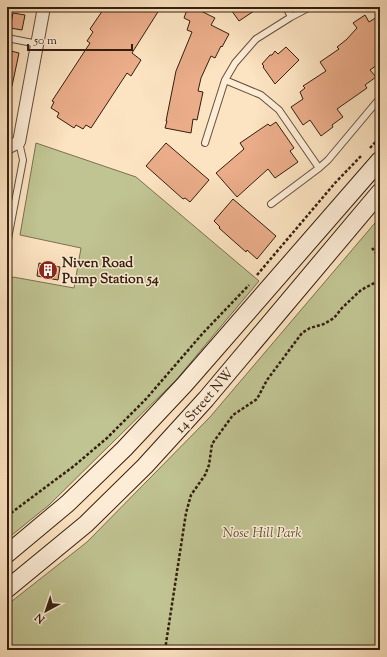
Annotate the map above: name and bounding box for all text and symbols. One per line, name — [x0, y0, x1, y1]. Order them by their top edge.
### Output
scale bar — [28, 26, 132, 52]
text: 50 m — [33, 32, 57, 50]
place label: Niven Road Pump Station 54 — [62, 254, 159, 290]
building icon: Niven Road Pump Station 54 — [37, 259, 59, 281]
street label: 14 Street NW — [172, 364, 240, 438]
park label: Nose Hill Park — [222, 524, 302, 544]
north arrow — [26, 591, 66, 631]
text: N — [32, 609, 49, 627]

